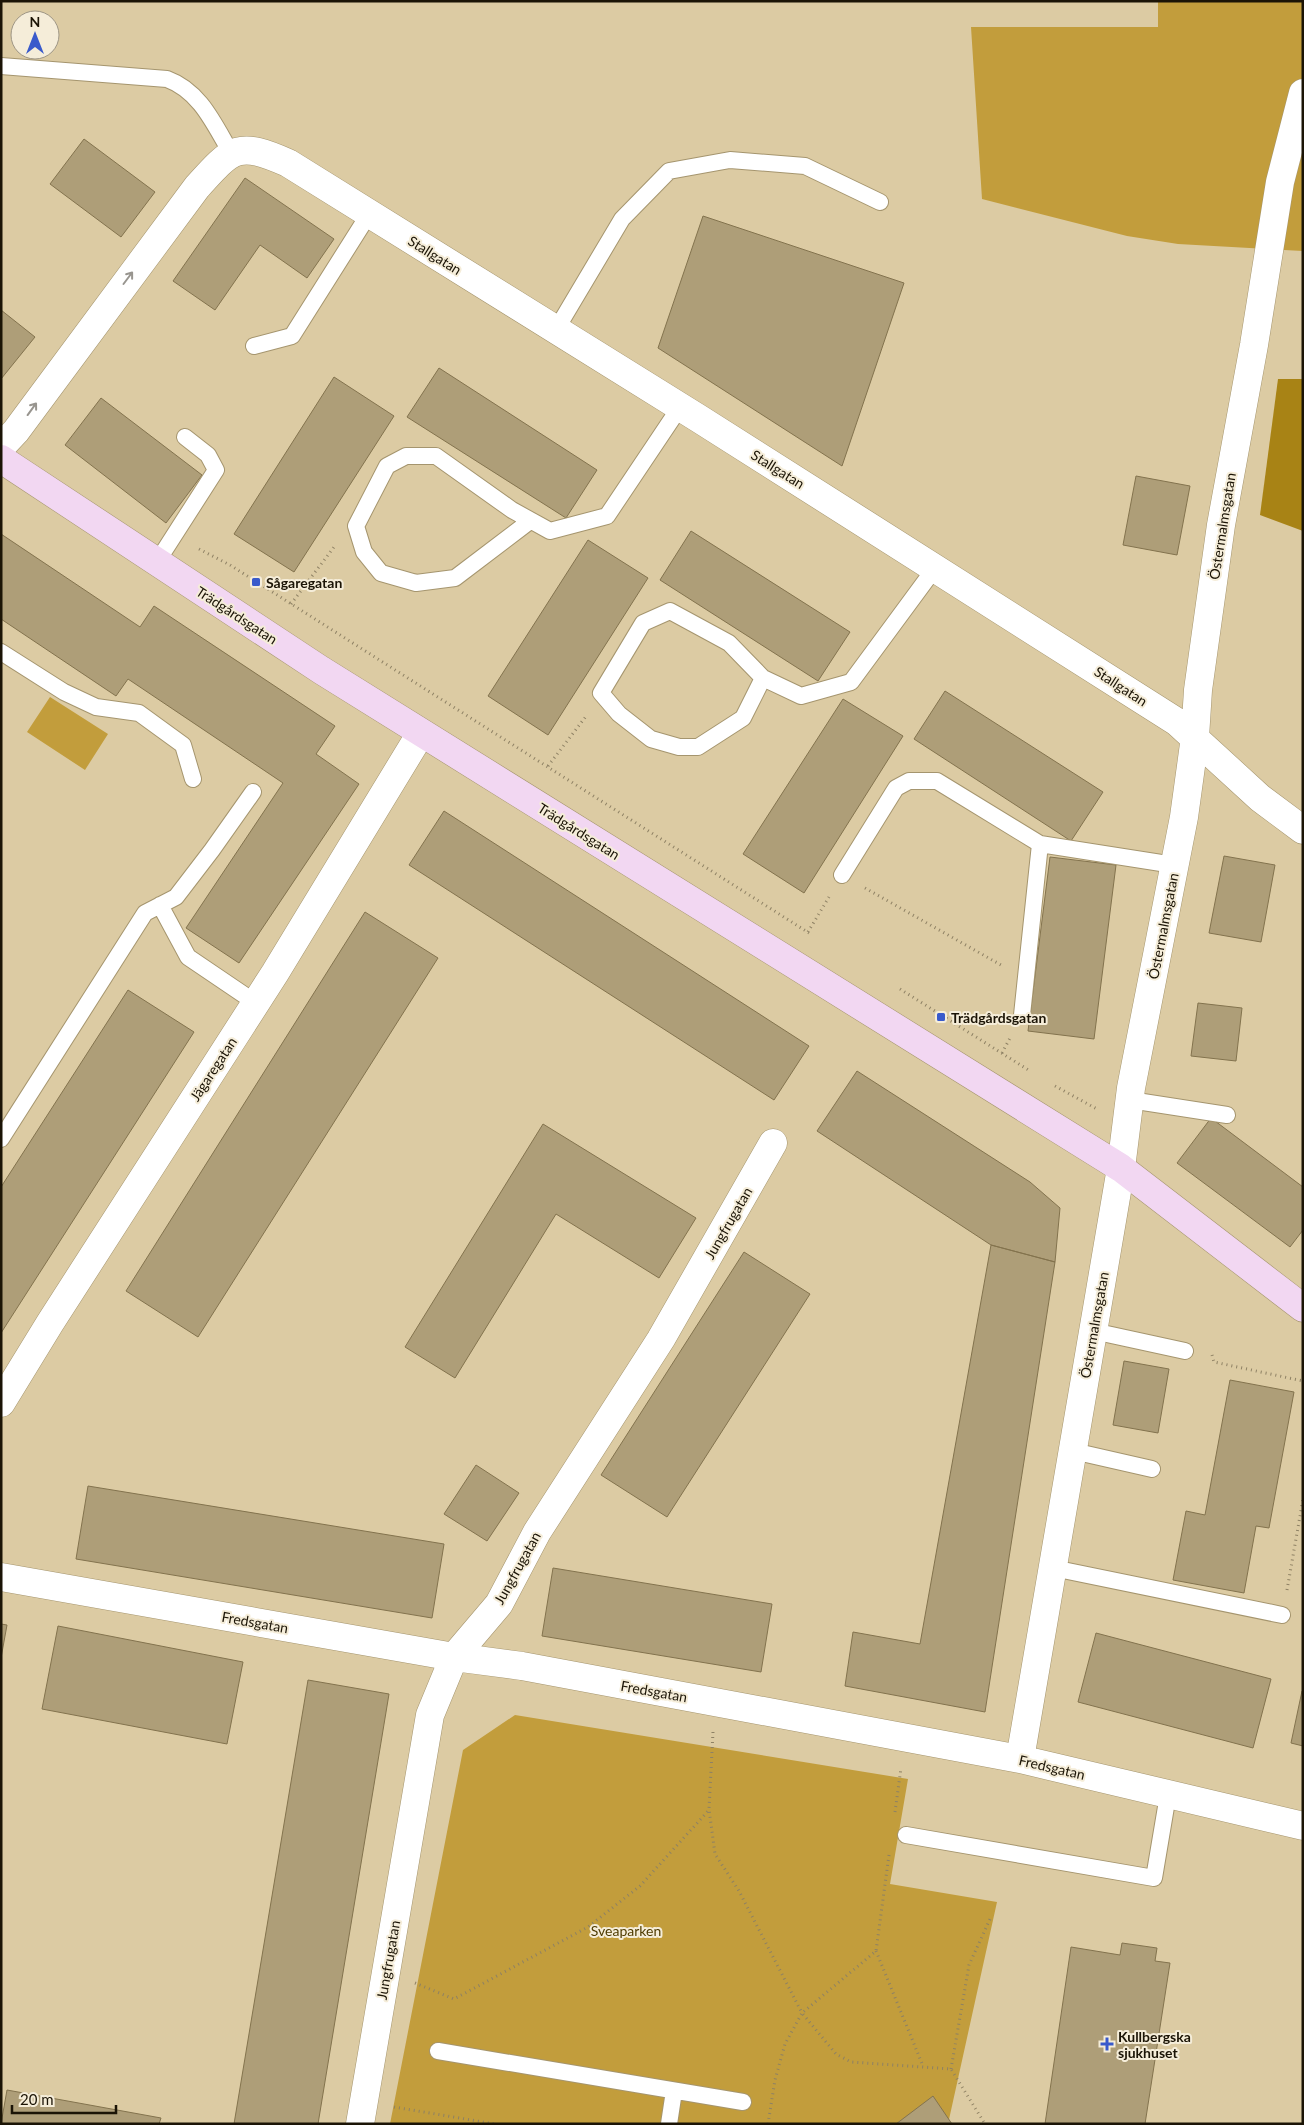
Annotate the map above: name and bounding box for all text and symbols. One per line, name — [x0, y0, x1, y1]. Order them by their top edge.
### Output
north arrow — [10, 10, 60, 60]
text: N — [30, 13, 40, 30]
street label: Stallgatan — [405, 232, 465, 278]
one-way arrow — [123, 271, 133, 285]
one-way arrow — [27, 402, 37, 416]
street label: Stallgatan — [748, 446, 808, 492]
street label: Östermalmsgatan — [1205, 471, 1239, 581]
place label: Sågaregatan — [266, 574, 342, 591]
marker: Sågaregatan — [250, 576, 262, 588]
street label: Trädgårdsgatan — [193, 582, 281, 648]
street label: Stallgatan — [1091, 663, 1151, 709]
street label: Trädgårdsgatan — [535, 799, 623, 863]
street label: Östermalmsgatan — [1144, 871, 1182, 981]
place label: Trädgårdsgatan — [951, 1009, 1046, 1026]
marker: Trädgårdsgatan — [935, 1011, 947, 1023]
street label: Jägaregatan — [186, 1034, 240, 1104]
street label: Jungfrugatan — [701, 1184, 755, 1262]
street label: Östermalmsgatan — [1076, 1270, 1112, 1380]
street label: Jungfrugatan — [490, 1529, 544, 1607]
street label: Fredsgatan — [220, 1608, 290, 1636]
street label: Fredsgatan — [619, 1677, 689, 1705]
street label: Fredsgatan — [1017, 1751, 1087, 1783]
street label: Jungfrugatan — [373, 1919, 403, 2001]
park label: Sveaparken — [591, 1922, 661, 1939]
place label: Kullbergska sjukhuset — [1118, 2028, 1191, 2061]
marker: Kullbergska sjukhuset — [1100, 2037, 1114, 2051]
scale bar — [12, 2082, 116, 2114]
text: 20 m — [20, 2090, 54, 2108]

